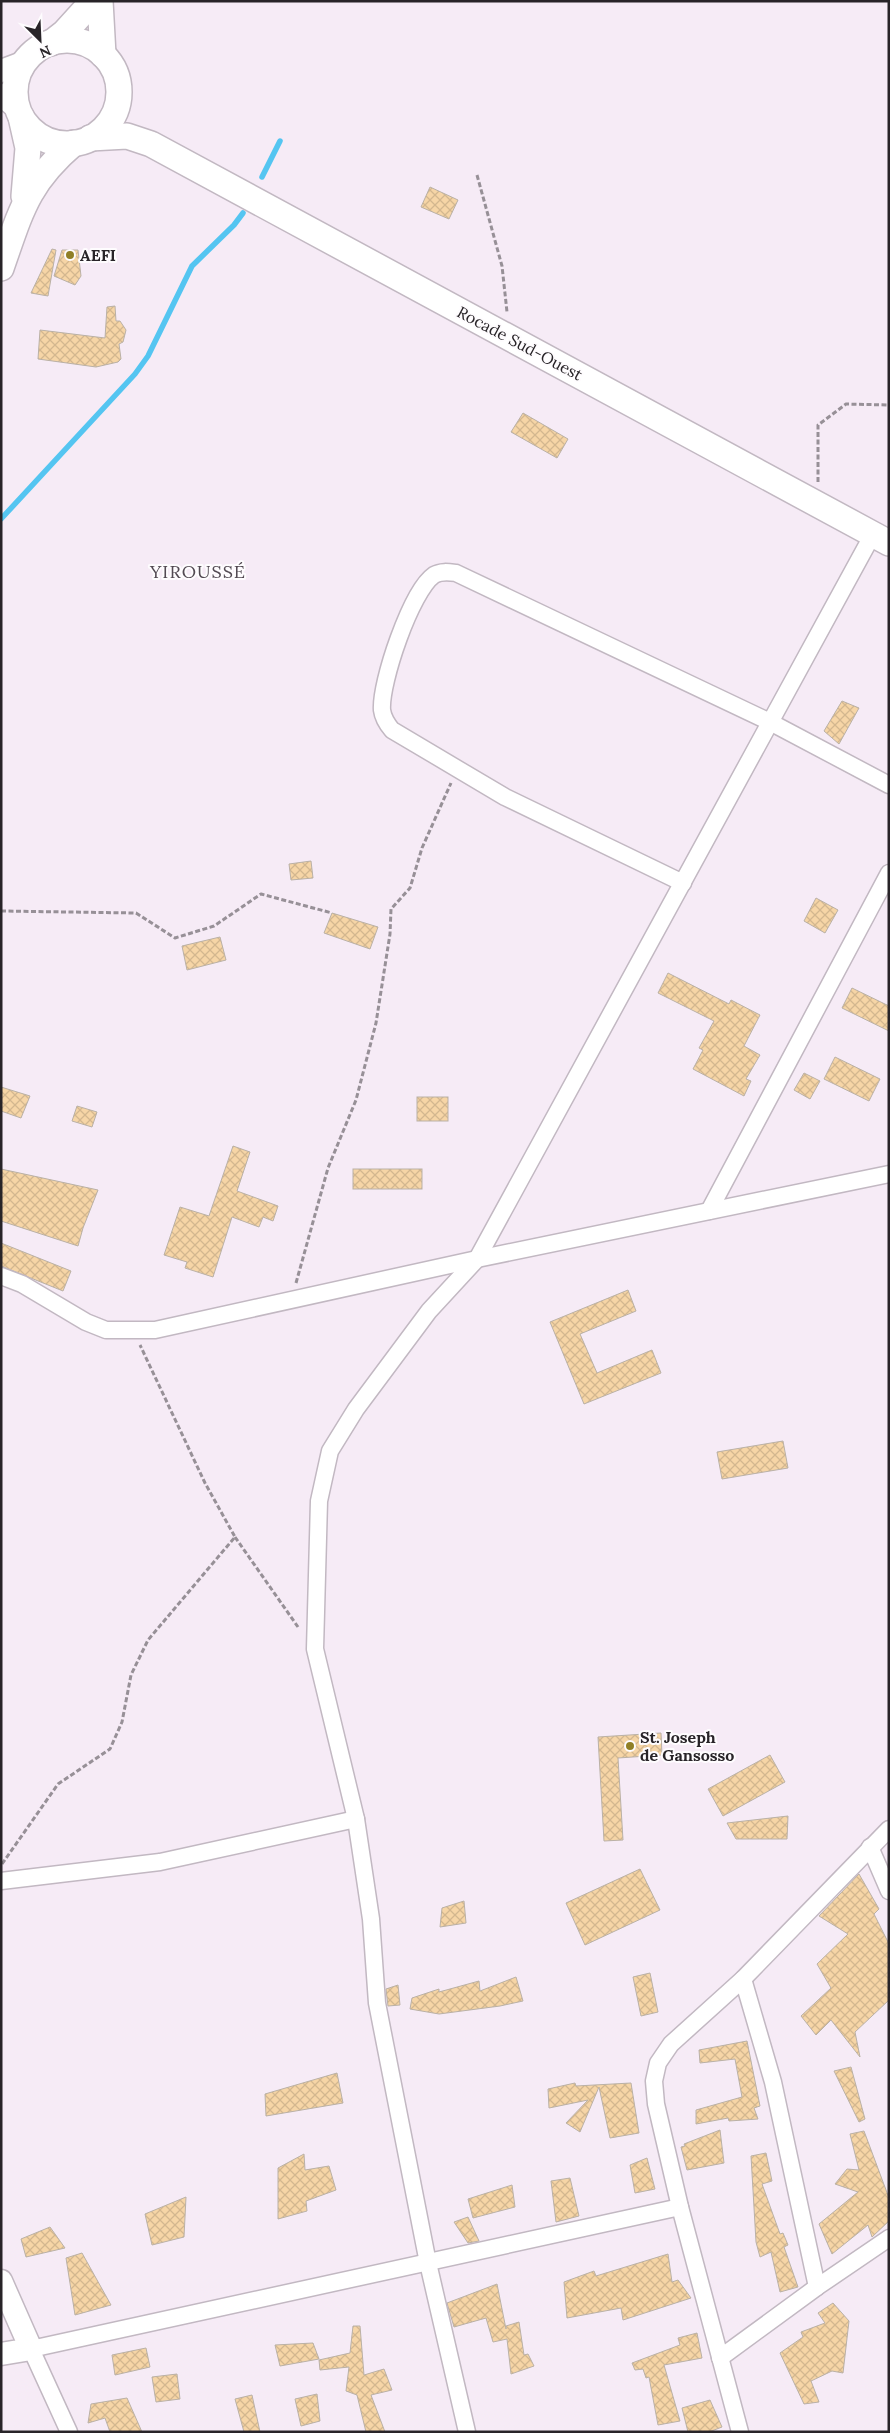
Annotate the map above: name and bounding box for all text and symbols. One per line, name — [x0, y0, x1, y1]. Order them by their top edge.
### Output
north arrow — [15, 15, 65, 65]
text: N — [37, 41, 54, 62]
place label: AEFI — [80, 245, 116, 265]
marker: AEFI — [64, 249, 76, 261]
street label: Rocade Sud-Ouest — [454, 302, 587, 385]
district label: YIROUSSÉ — [149, 560, 246, 583]
place label: St. Joseph de Gansosso — [640, 1727, 734, 1765]
marker: St. Joseph de Gansosso — [624, 1740, 636, 1752]

